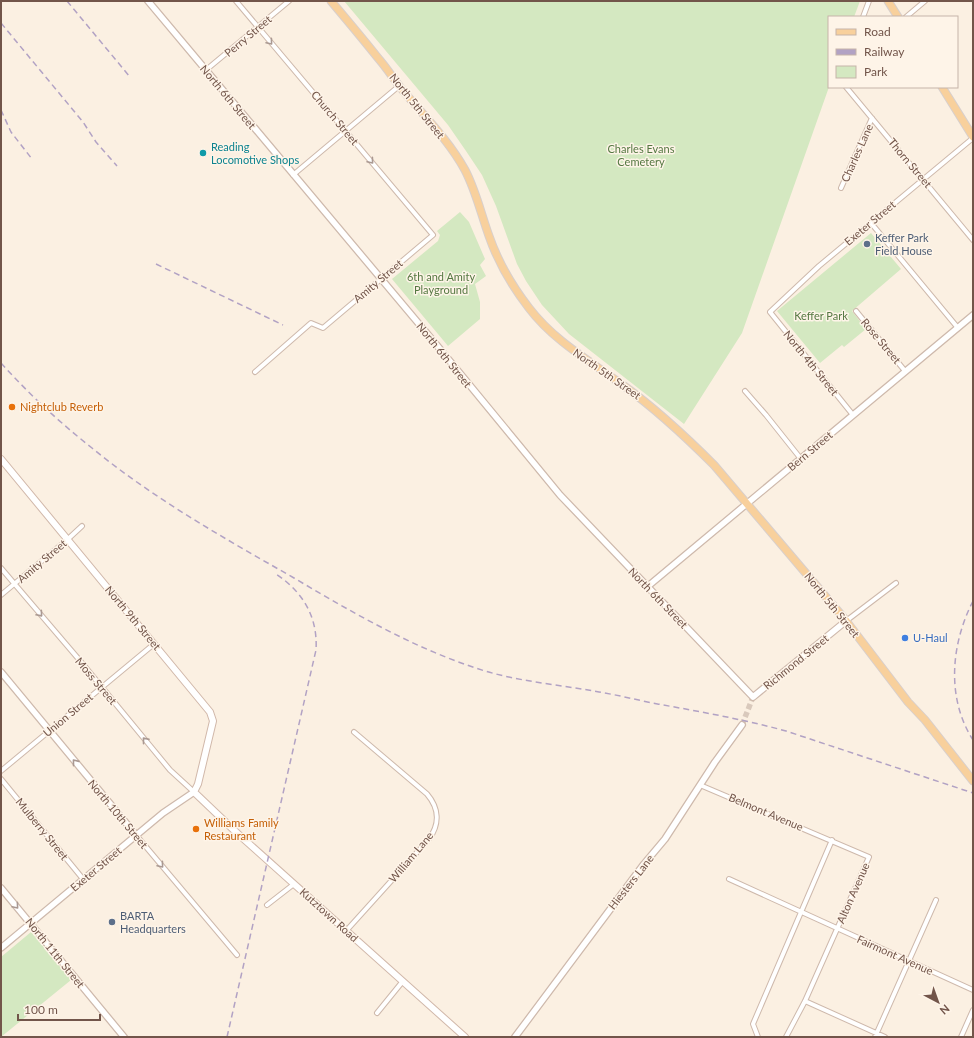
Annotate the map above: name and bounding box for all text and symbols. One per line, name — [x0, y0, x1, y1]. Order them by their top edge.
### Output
street label: Perry Street — [222, 12, 274, 59]
legend — [828, 16, 958, 88]
text: Road — [864, 24, 891, 39]
one-way arrow — [265, 37, 272, 44]
text: Railway — [864, 44, 905, 59]
street label: North 6th Street — [198, 62, 259, 131]
text: Park — [864, 64, 888, 79]
street label: North 5th Street — [387, 71, 448, 141]
street label: Church Street — [309, 88, 362, 147]
street label: Charles Lane — [838, 122, 875, 184]
street label: Thorn Street — [886, 135, 935, 190]
place label: Reading Locomotive Shops — [211, 140, 299, 166]
park label: Charles Evans Cemetery — [608, 142, 675, 168]
marker: Reading Locomotive Shops — [198, 148, 208, 158]
one-way arrow — [366, 156, 373, 164]
street label: Exeter Street — [842, 197, 898, 248]
place label: Keffer Park Field House — [875, 231, 933, 257]
marker: Keffer Park Field House — [862, 239, 872, 249]
street label: Amity Street — [350, 256, 405, 305]
park label: 6th and Amity Playground — [407, 270, 475, 296]
park label: Keffer Park — [794, 309, 848, 322]
street label: Rose Street — [859, 315, 904, 366]
street label: North 6th Street — [414, 320, 475, 390]
street label: North 4th Street — [781, 328, 842, 398]
street label: North 5th Street — [571, 345, 644, 402]
place label: Nightclub Reverb — [20, 400, 103, 413]
marker: Nightclub Reverb — [7, 402, 17, 412]
street label: Bern Street — [785, 428, 835, 473]
street label: Amity Street — [14, 536, 69, 585]
street label: North 6th Street — [626, 565, 691, 631]
street label: North 5th Street — [802, 570, 863, 640]
street label: North 9th Street — [103, 583, 164, 652]
one-way arrow — [35, 609, 42, 616]
street label: Richmond Street — [760, 631, 831, 692]
place label: U-Haul — [913, 631, 948, 644]
marker: U-Haul — [900, 633, 910, 643]
street label: Moss Street — [73, 654, 120, 707]
street label: Union Street — [40, 690, 95, 739]
one-way arrow — [143, 738, 150, 745]
one-way arrow — [73, 759, 80, 767]
street label: North 10th Street — [86, 777, 151, 851]
street label: Belmont Avenue — [727, 790, 806, 833]
street label: Mulberry Street — [13, 795, 71, 862]
place label: Williams Family Restaurant — [204, 816, 279, 842]
marker: Williams Family Restaurant — [191, 824, 201, 834]
street label: William Lane — [386, 829, 436, 885]
street label: Exeter Street — [68, 843, 124, 894]
street label: Hiesters Lane — [605, 852, 656, 912]
street label: Alton Avenue — [833, 860, 872, 925]
one-way arrow — [156, 861, 163, 868]
street label: Kutztown Road — [297, 885, 361, 944]
one-way arrow — [11, 901, 18, 908]
place label: BARTA Headquarters — [120, 909, 186, 935]
street label: North 11th Street — [23, 915, 88, 990]
marker: BARTA Headquarters — [107, 917, 117, 927]
street label: Fairmont Avenue — [855, 932, 935, 977]
north arrow — [918, 982, 958, 1022]
scale bar — [18, 996, 100, 1022]
text: 100 m — [24, 1002, 58, 1017]
text: N — [937, 1002, 952, 1018]

